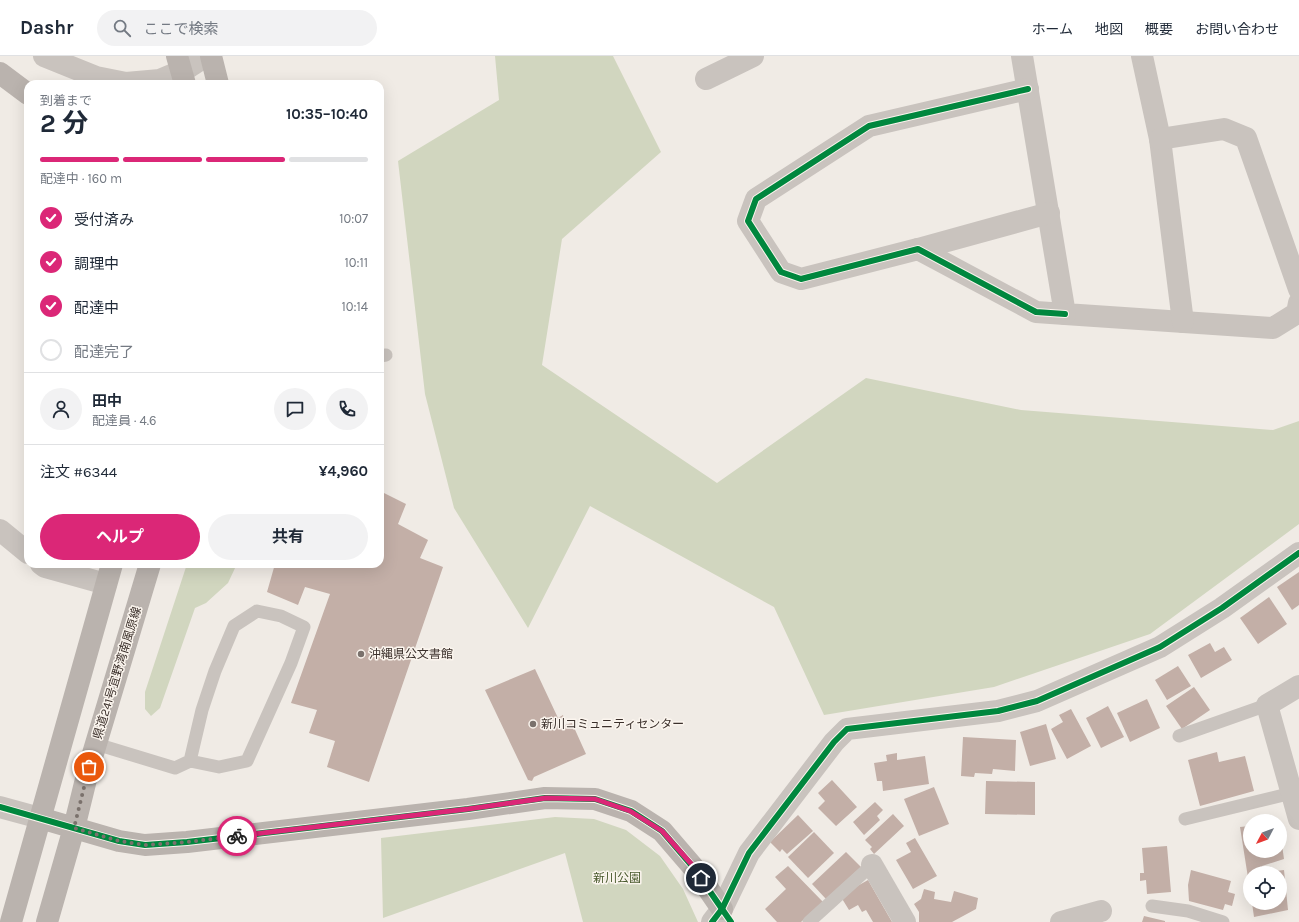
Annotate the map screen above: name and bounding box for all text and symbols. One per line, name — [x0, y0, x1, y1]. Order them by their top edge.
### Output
search box — [97, 10, 377, 46]
text: Dashr — [20, 17, 73, 39]
icon: search — [111, 17, 133, 39]
text: ここで検索 — [143, 20, 219, 38]
text: ホーム — [1031, 21, 1073, 38]
text: 地図 — [1095, 21, 1123, 38]
text: 概要 — [1145, 21, 1173, 38]
text: お問い合わせ — [1195, 21, 1279, 38]
text: 到着まで — [40, 93, 92, 108]
text: 10:35–10:40 — [286, 105, 368, 123]
text: 2 分 — [40, 108, 88, 139]
text: 配達中 · 160 m — [40, 171, 122, 186]
icon: check — [40, 207, 62, 229]
text: 受付済み — [74, 211, 134, 229]
text: 10:07 — [339, 211, 368, 226]
icon: check — [40, 251, 62, 273]
text: 調理中 — [74, 255, 119, 273]
text: 10:11 — [344, 255, 368, 270]
icon: check — [40, 295, 62, 317]
text: 配達中 — [74, 299, 119, 317]
text: 10:14 — [341, 299, 368, 314]
text: 配達完了 — [74, 343, 134, 361]
button: person — [40, 388, 82, 430]
button: chat — [274, 388, 316, 430]
button: phone — [326, 388, 368, 430]
text: 田中 — [92, 392, 122, 410]
text: 配達員 · 4.6 — [92, 413, 157, 428]
text: ¥4,960 — [319, 462, 368, 480]
text: 注文 #6344 — [40, 463, 117, 481]
button: ヘルプ — [40, 514, 200, 560]
button: 共有 — [208, 514, 368, 560]
street label: 県道241号宜野湾南風原線 — [90, 605, 144, 741]
place label: 沖縄県公文書館 — [369, 647, 453, 661]
marker: 沖縄県公文書館 — [356, 649, 366, 659]
place label: 新川コミュニティセンター — [541, 717, 684, 731]
marker: 新川コミュニティセンター — [528, 719, 538, 729]
pin — [72, 750, 106, 784]
icon: bag — [78, 756, 100, 778]
north arrow — [1243, 814, 1287, 858]
map controls — [1243, 814, 1287, 910]
courier — [217, 816, 257, 856]
icon: bike — [226, 825, 248, 847]
pin — [684, 861, 718, 895]
button: locate — [1243, 866, 1287, 910]
icon: home — [690, 867, 712, 889]
park label: 新川公園 — [593, 871, 641, 885]

